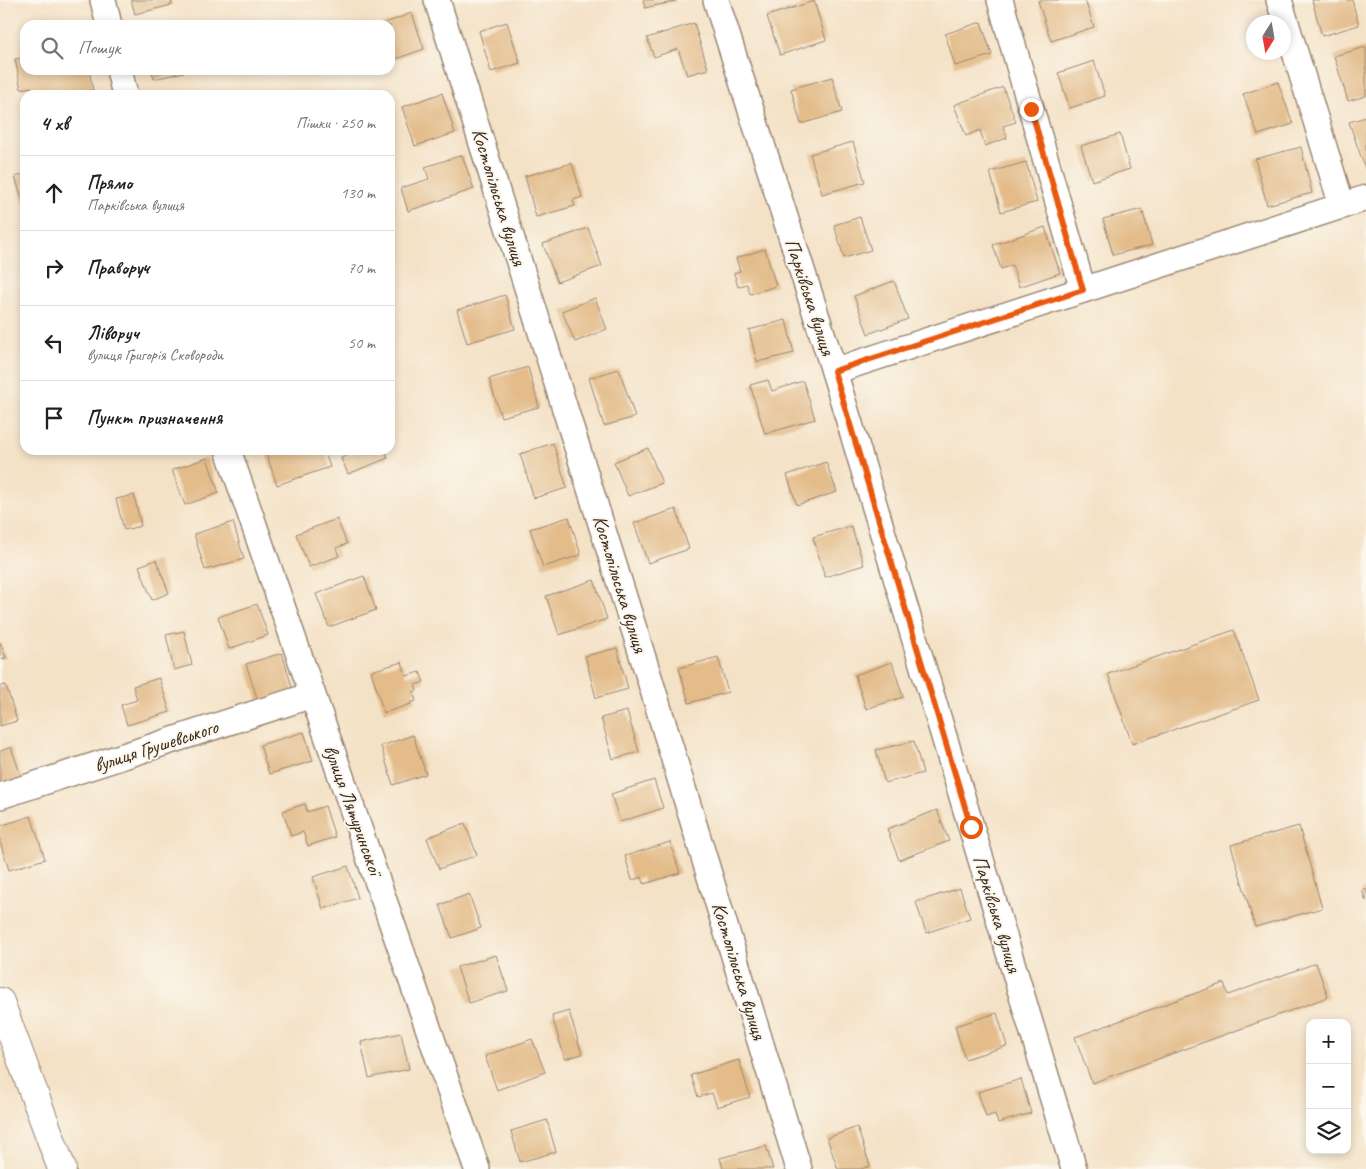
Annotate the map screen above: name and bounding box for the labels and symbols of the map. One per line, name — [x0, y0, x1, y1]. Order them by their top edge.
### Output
north arrow — [1246, 15, 1291, 60]
route end — [1020, 98, 1043, 121]
street label: Костопільська вулиця — [466, 125, 532, 269]
street label: Парківська вулиця — [779, 235, 841, 359]
street label: Костопільська вулиця — [587, 512, 653, 656]
street label: вулиця Грушевського — [91, 714, 222, 778]
street label: вулиця Лятуринської — [318, 742, 390, 882]
route start — [960, 816, 983, 839]
street label: Парківська вулиця — [967, 852, 1027, 976]
street label: Костопільська вулиця — [706, 899, 772, 1043]

